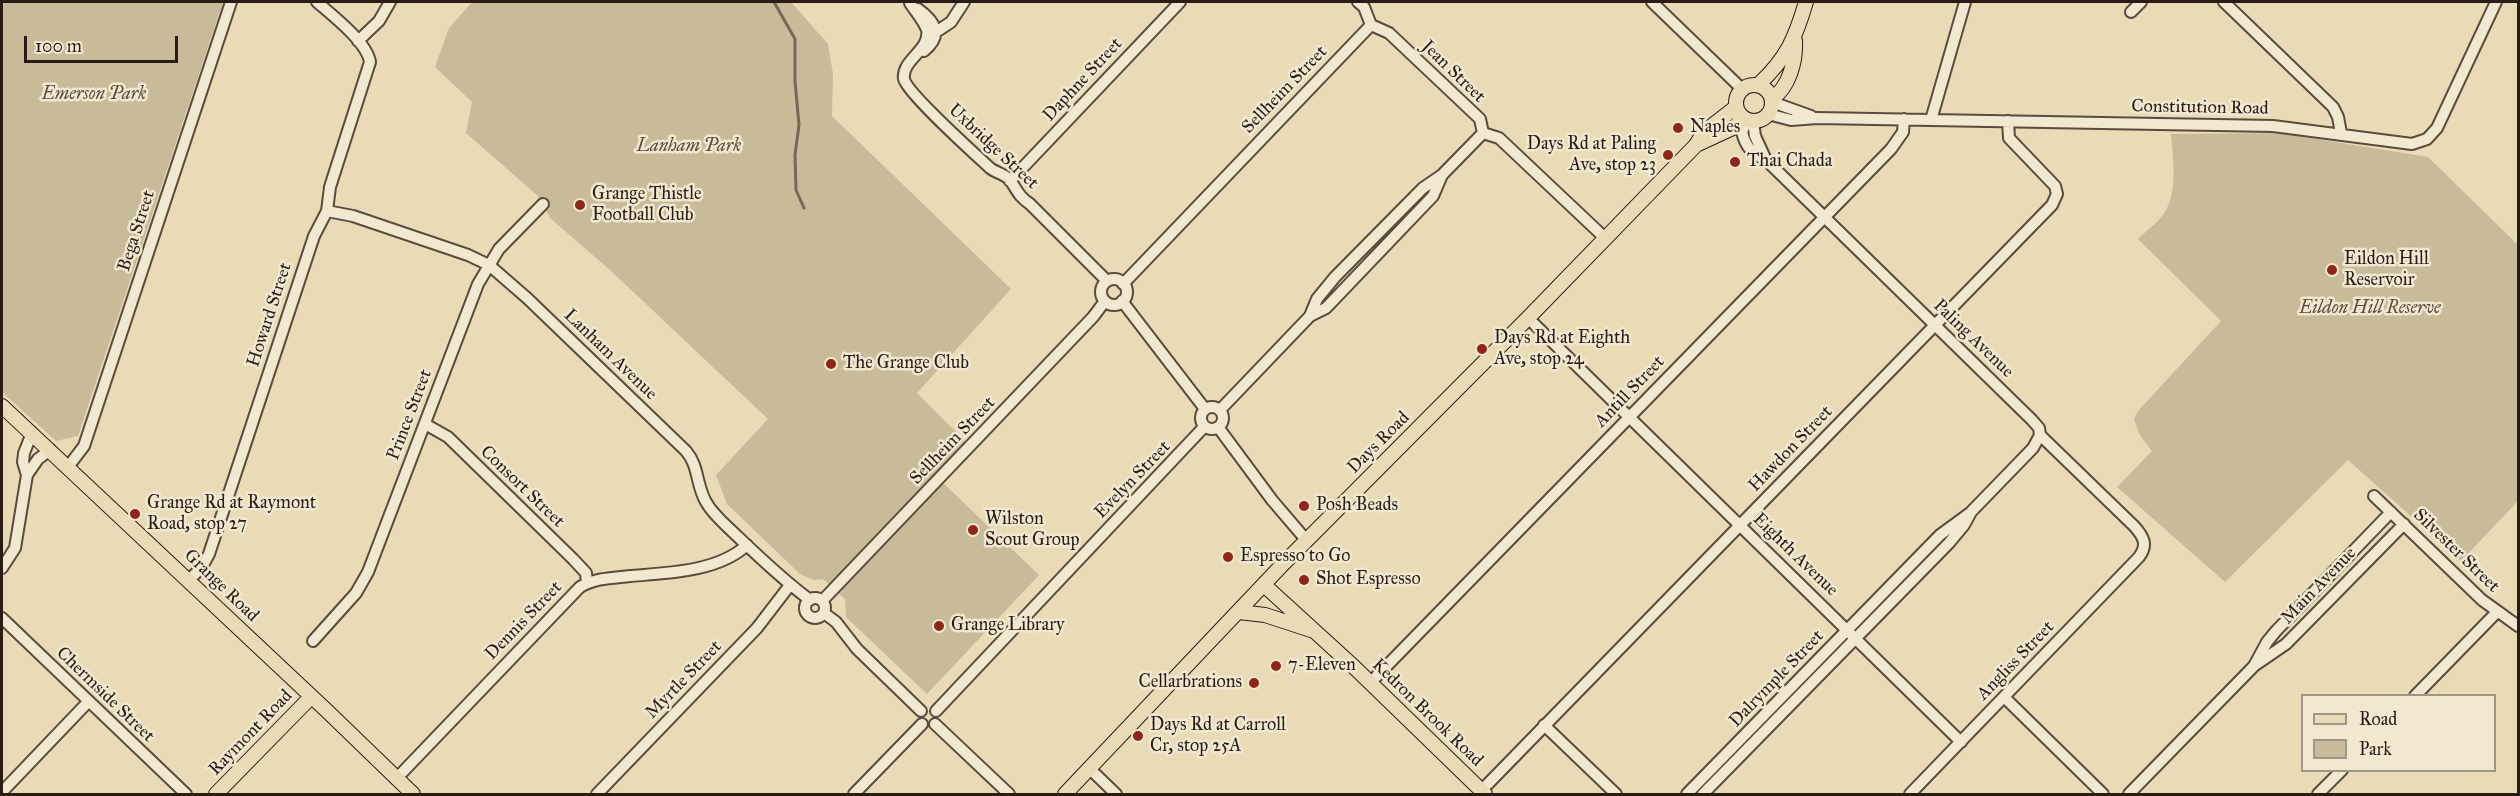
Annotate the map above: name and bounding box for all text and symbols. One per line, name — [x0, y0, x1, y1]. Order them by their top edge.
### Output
scale bar — [27, 24, 182, 62]
street label: Daphne Street — [1039, 34, 1127, 126]
text: 100 m — [35, 35, 82, 57]
street label: Jean Street — [1417, 36, 1489, 108]
street label: Sellheim Street — [1238, 42, 1332, 138]
park label: Emerson Park — [42, 84, 146, 106]
street label: Constitution Road — [2131, 96, 2269, 120]
street label: Uxbridge Street — [943, 100, 1043, 194]
place label: Naples — [1690, 117, 1740, 139]
marker: Naples — [1671, 121, 1685, 135]
place label: Days Rd at Paling Ave, stop 23 — [1527, 134, 1656, 176]
park label: Lanham Park — [637, 136, 741, 158]
marker: Days Rd at Paling Ave, stop 23 — [1661, 148, 1675, 162]
place label: Thai Chada — [1747, 151, 1832, 173]
marker: Thai Chada — [1728, 155, 1742, 169]
place label: Grange Thistle Football Club — [592, 184, 702, 226]
street label: Bega Street — [114, 188, 160, 274]
marker: Grange Thistle Football Club — [573, 198, 587, 212]
place label: Eildon Hill Reservoir — [2344, 249, 2429, 292]
street label: Howard Street — [243, 260, 297, 370]
marker: Eildon Hill Reservoir — [2325, 263, 2339, 277]
street label: Paling Avenue — [1928, 295, 2018, 383]
park label: Eildon Hill Reserve — [2299, 298, 2441, 320]
street label: Lanham Avenue — [559, 305, 661, 405]
place label: Days Rd at Eighth Ave, stop 24 — [1494, 328, 1630, 370]
marker: Days Rd at Eighth Ave, stop 24 — [1475, 342, 1489, 356]
street label: Antill Street — [1590, 352, 1670, 432]
place label: The Grange Club — [843, 353, 969, 375]
marker: The Grange Club — [824, 357, 838, 371]
street label: Prince Street — [383, 367, 437, 463]
street label: Sellheim Street — [906, 393, 1000, 489]
street label: Hawdon Street — [1745, 401, 1837, 497]
street label: Days Road — [1343, 407, 1415, 479]
street label: Evelyn Street — [1091, 437, 1175, 523]
street label: Consort Street — [475, 441, 569, 533]
place label: Grange Rd at Raymont Road, stop 27 — [147, 493, 316, 536]
place label: Posh Beads — [1316, 495, 1398, 517]
marker: Posh Beads — [1297, 499, 1311, 513]
street label: Silvester Street — [2408, 504, 2504, 598]
marker: Grange Rd at Raymont Road, stop 27 — [128, 507, 142, 521]
place label: Wilston Scout Group — [985, 509, 1080, 552]
street label: Eighth Avenue — [1748, 509, 1842, 601]
marker: Wilston Scout Group — [966, 523, 980, 537]
street label: Main Avenue — [2277, 543, 2361, 629]
street label: Grange Road — [179, 545, 263, 627]
place label: Espresso to Go — [1240, 546, 1351, 568]
marker: Espresso to Go — [1221, 550, 1235, 564]
place label: Shot Espresso — [1316, 569, 1421, 591]
marker: Shot Espresso — [1297, 573, 1311, 587]
street label: Dennis Street — [481, 577, 567, 665]
place label: Grange Library — [951, 615, 1064, 637]
street label: Angliss Street — [1973, 617, 2059, 705]
marker: Grange Library — [932, 619, 946, 633]
street label: Dalrymple Street — [1725, 626, 1829, 732]
street label: Myrtle Street — [641, 636, 727, 724]
street label: Chermside Street — [51, 643, 159, 747]
place label: 7-Eleven — [1288, 655, 1356, 677]
street label: Kedron Brook Road — [1367, 655, 1487, 771]
marker: 7-Eleven — [1269, 659, 1283, 673]
place label: Cellarbrations — [1138, 672, 1242, 694]
marker: Cellarbrations — [1247, 676, 1261, 690]
street label: Raymont Road — [205, 686, 297, 780]
legend — [2301, 694, 2496, 772]
text: Road — [2359, 708, 2397, 730]
place label: Days Rd at Carroll Cr, stop 25A — [1150, 715, 1286, 758]
marker: Days Rd at Carroll Cr, stop 25A — [1131, 729, 1145, 743]
text: Park — [2359, 738, 2392, 760]

